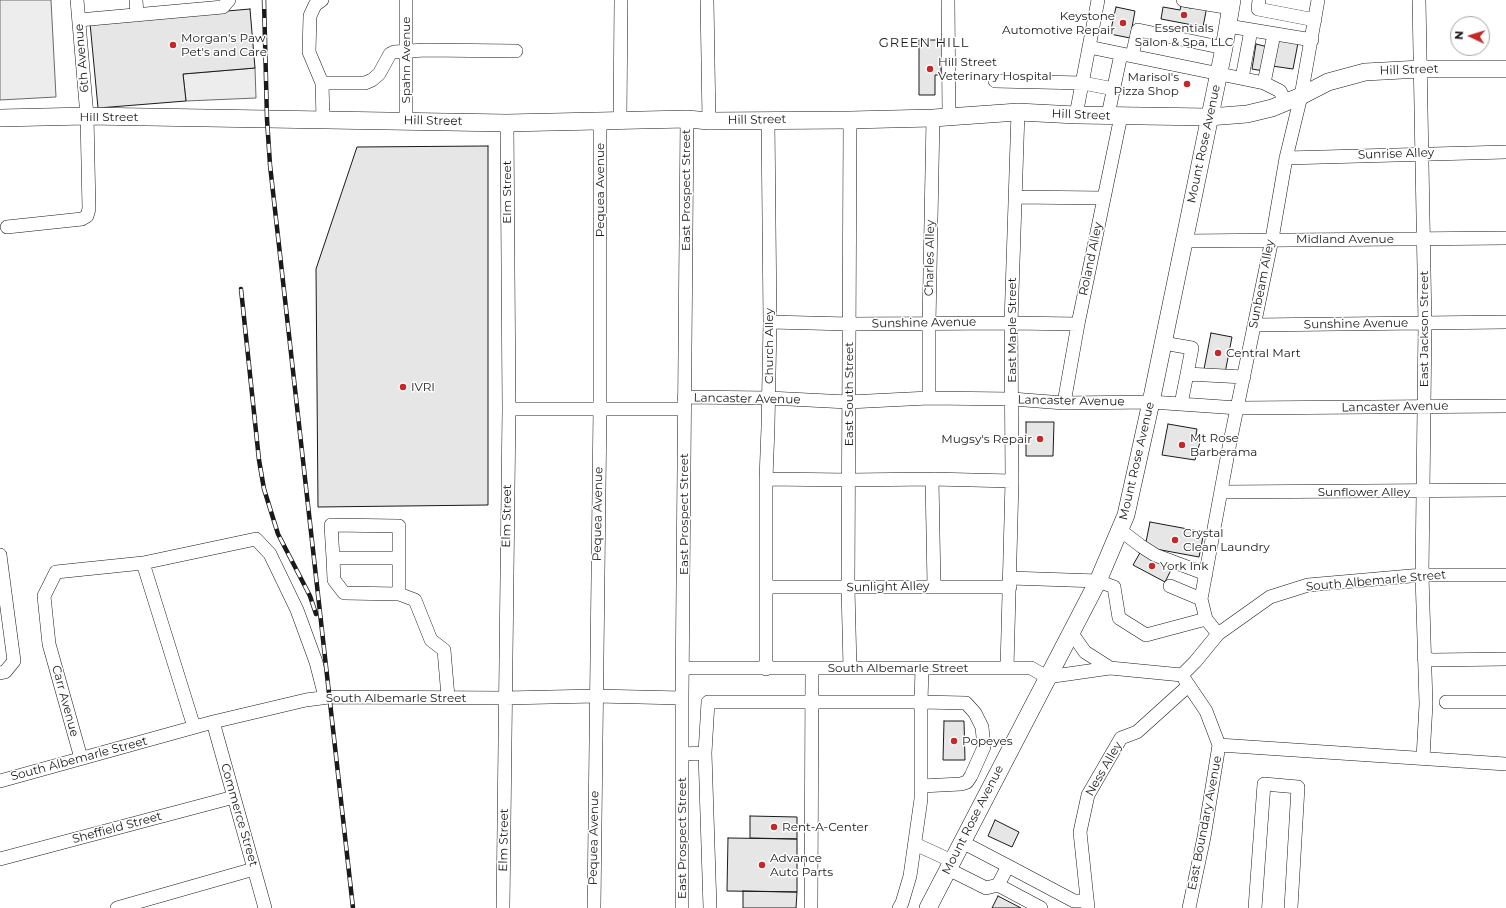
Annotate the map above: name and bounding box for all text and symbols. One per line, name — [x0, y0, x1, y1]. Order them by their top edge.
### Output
place label: Keystone Automotive Repair — [1002, 9, 1115, 37]
marker: Essentials Salon & Spa, LLC — [1179, 10, 1189, 20]
street label: Spahn Avenue — [399, 16, 413, 104]
north arrow — [1450, 16, 1490, 56]
marker: Keystone Automotive Repair — [1118, 18, 1128, 28]
place label: Essentials Salon & Spa, LLC — [1135, 21, 1233, 49]
street label: 6th Avenue — [72, 23, 92, 93]
text: N — [1452, 30, 1466, 40]
place label: Morgan's Paw Pet's and Care — [181, 31, 267, 59]
district label: GREEN HILL — [879, 35, 969, 51]
marker: Morgan's Paw Pet's and Care — [168, 40, 178, 50]
place label: Hill Street Veterinary Hospital — [938, 55, 1052, 83]
street label: Hill Street — [1379, 62, 1439, 78]
marker: Hill Street Veterinary Hospital — [925, 64, 935, 74]
place label: Marisol's Pizza Shop — [1114, 70, 1179, 98]
marker: Marisol's Pizza Shop — [1182, 79, 1192, 89]
street label: Mount Rose Avenue — [1184, 83, 1224, 205]
street label: Hill Street — [1051, 107, 1111, 123]
street label: Hill Street — [80, 110, 138, 124]
street label: Hill Street — [727, 112, 787, 128]
street label: Hill Street — [403, 113, 463, 129]
street label: East Prospect Street — [679, 129, 693, 251]
street label: Pequea Avenue — [593, 143, 607, 237]
street label: Sunrise Alley — [1358, 145, 1434, 163]
street label: Elm Street — [500, 160, 514, 224]
street label: Charles Alley — [922, 220, 938, 296]
street label: Roland Alley — [1076, 221, 1106, 297]
street label: Midland Avenue — [1296, 232, 1394, 246]
street label: Sunbeam Alley — [1246, 238, 1278, 330]
street label: East Jackson Street — [1417, 271, 1431, 387]
street label: East Maple Street — [1005, 277, 1019, 383]
street label: Church Alley — [762, 308, 776, 384]
street label: Sunshine Avenue — [872, 315, 976, 331]
street label: Sunshine Avenue — [1304, 316, 1408, 332]
street label: East South Street — [842, 342, 856, 446]
place label: Central Mart — [1226, 346, 1301, 360]
marker: Central Mart — [1213, 348, 1223, 358]
place label: IVRI — [411, 380, 435, 394]
marker: IVRI — [398, 382, 408, 392]
street label: Lancaster Avenue — [693, 391, 801, 407]
street label: Lancaster Avenue — [1017, 393, 1125, 409]
street label: Lancaster Avenue — [1341, 399, 1449, 415]
street label: Mount Rose Avenue — [1116, 400, 1158, 522]
place label: Mt Rose Barberama — [1190, 431, 1257, 459]
place label: Mugsy's Repair — [941, 432, 1032, 446]
marker: Mugsy's Repair — [1035, 434, 1045, 444]
marker: Mt Rose Barberama — [1177, 440, 1187, 450]
street label: East Prospect Street — [677, 453, 691, 575]
street label: Pequea Avenue — [590, 467, 606, 561]
street label: Elm Street — [499, 484, 515, 548]
street label: Sunflower Alley — [1318, 485, 1410, 499]
place label: Crystal Clean Laundry — [1183, 526, 1270, 554]
marker: Crystal Clean Laundry — [1170, 535, 1180, 545]
place label: York Ink — [1160, 559, 1208, 573]
marker: York Ink — [1147, 561, 1157, 571]
street label: South Albemarle Street — [1305, 568, 1447, 594]
street label: Sunlight Alley — [846, 579, 930, 595]
street label: South Albemarle Street — [828, 661, 968, 675]
street label: Carr Avenue — [49, 664, 81, 738]
street label: South Albemarle Street — [326, 691, 466, 705]
street label: South Albemarle Street — [9, 734, 149, 784]
place label: Popeyes — [962, 734, 1013, 748]
marker: Popeyes — [949, 736, 959, 746]
street label: Ness Alley — [1083, 739, 1125, 799]
street label: East Boundary Avenue — [1185, 755, 1225, 891]
street label: Commerce Street — [217, 762, 261, 868]
street label: Mount Rose Avenue — [939, 763, 1007, 877]
street label: East Prospect Street — [675, 777, 689, 899]
street label: Pequea Avenue — [586, 791, 602, 885]
street label: Elm Street — [496, 808, 512, 872]
street label: Sheffield Street — [71, 809, 163, 847]
place label: Rent-A-Center — [782, 820, 869, 834]
marker: Rent-A-Center — [769, 822, 779, 832]
place label: Advance Auto Parts — [770, 851, 833, 879]
marker: Advance Auto Parts — [757, 860, 767, 870]

